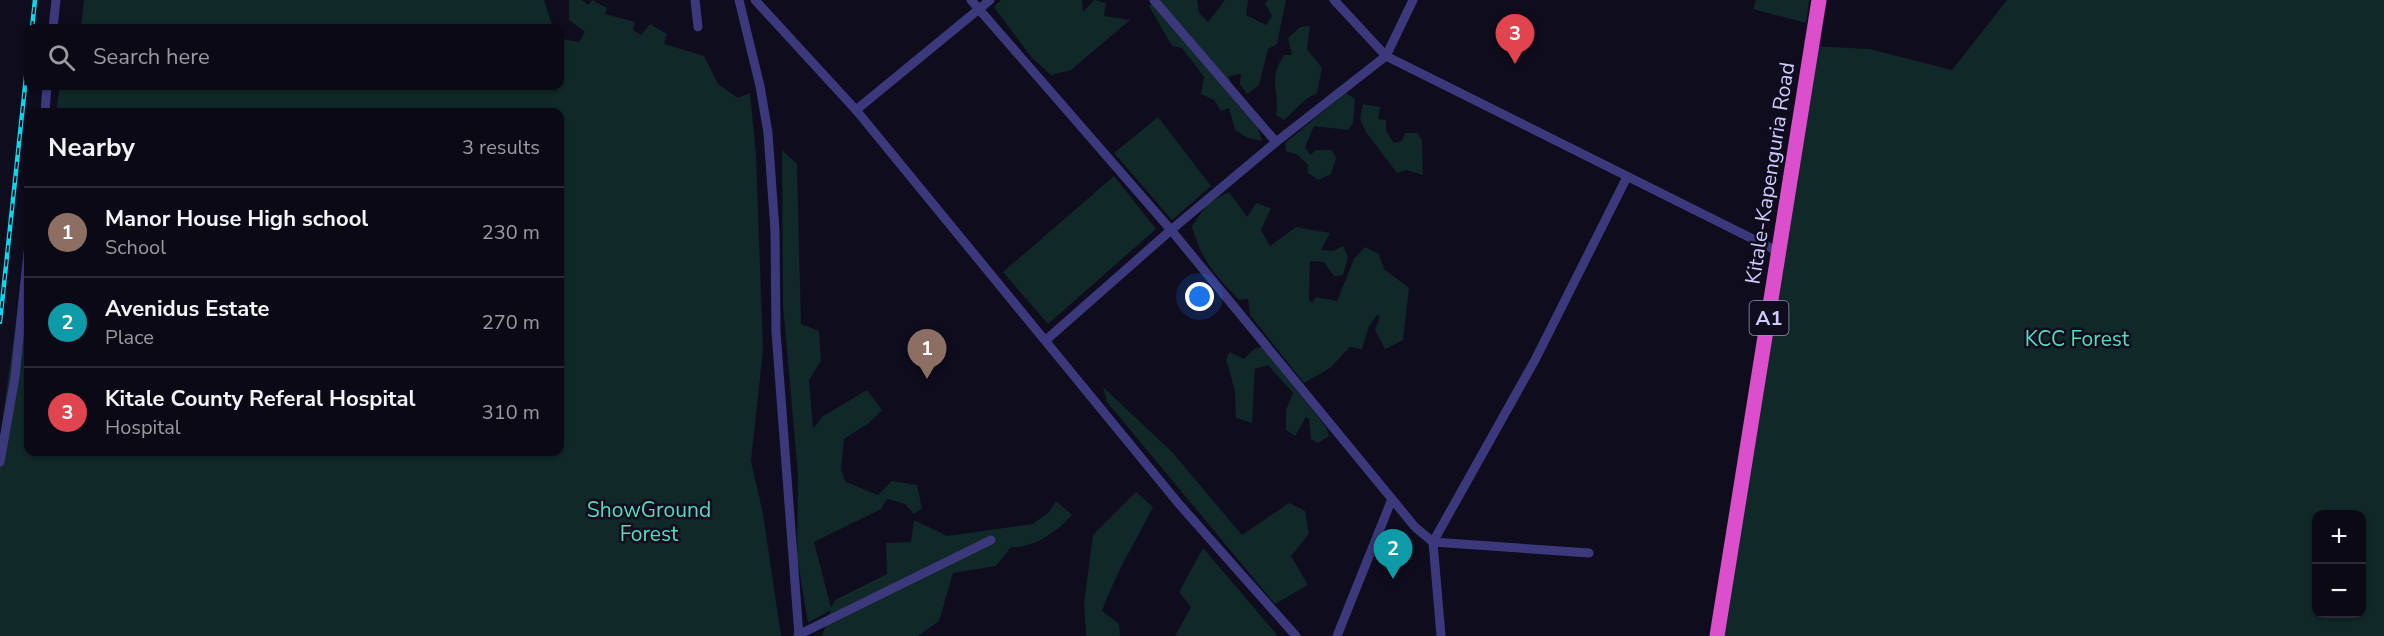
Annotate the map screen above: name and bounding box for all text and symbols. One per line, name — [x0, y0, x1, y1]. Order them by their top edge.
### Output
pin: 3 — [1496, 14, 1534, 64]
search box — [24, 24, 564, 90]
icon: search — [45, 41, 78, 74]
text: Search here — [93, 42, 210, 72]
street label: Kitale-Kapenguria Road — [1739, 60, 1801, 286]
text: Nearby — [48, 130, 135, 165]
text: 3 results — [462, 134, 540, 161]
text: Manor House High school — [105, 204, 368, 234]
text: 1 — [62, 219, 74, 246]
text: 230 m — [482, 219, 540, 246]
text: School — [105, 234, 166, 261]
your location — [1185, 282, 1214, 311]
text: Avenidus Estate — [105, 294, 270, 324]
road number: A1 — [1750, 301, 1788, 335]
text: 2 — [62, 309, 74, 336]
text: 270 m — [482, 309, 540, 336]
text: Place — [105, 324, 154, 351]
park label: KCC Forest — [2025, 325, 2130, 353]
pin: 1 — [908, 330, 946, 379]
text: Kitale County Referal Hospital — [105, 384, 416, 414]
text: 3 — [62, 399, 74, 426]
text: 310 m — [482, 399, 540, 426]
text: Hospital — [105, 414, 181, 441]
park label: ShowGround Forest — [587, 496, 711, 548]
map controls — [2312, 510, 2366, 618]
button: + — [2312, 510, 2366, 564]
pin: 2 — [1374, 530, 1412, 579]
button: − — [2312, 564, 2366, 618]

